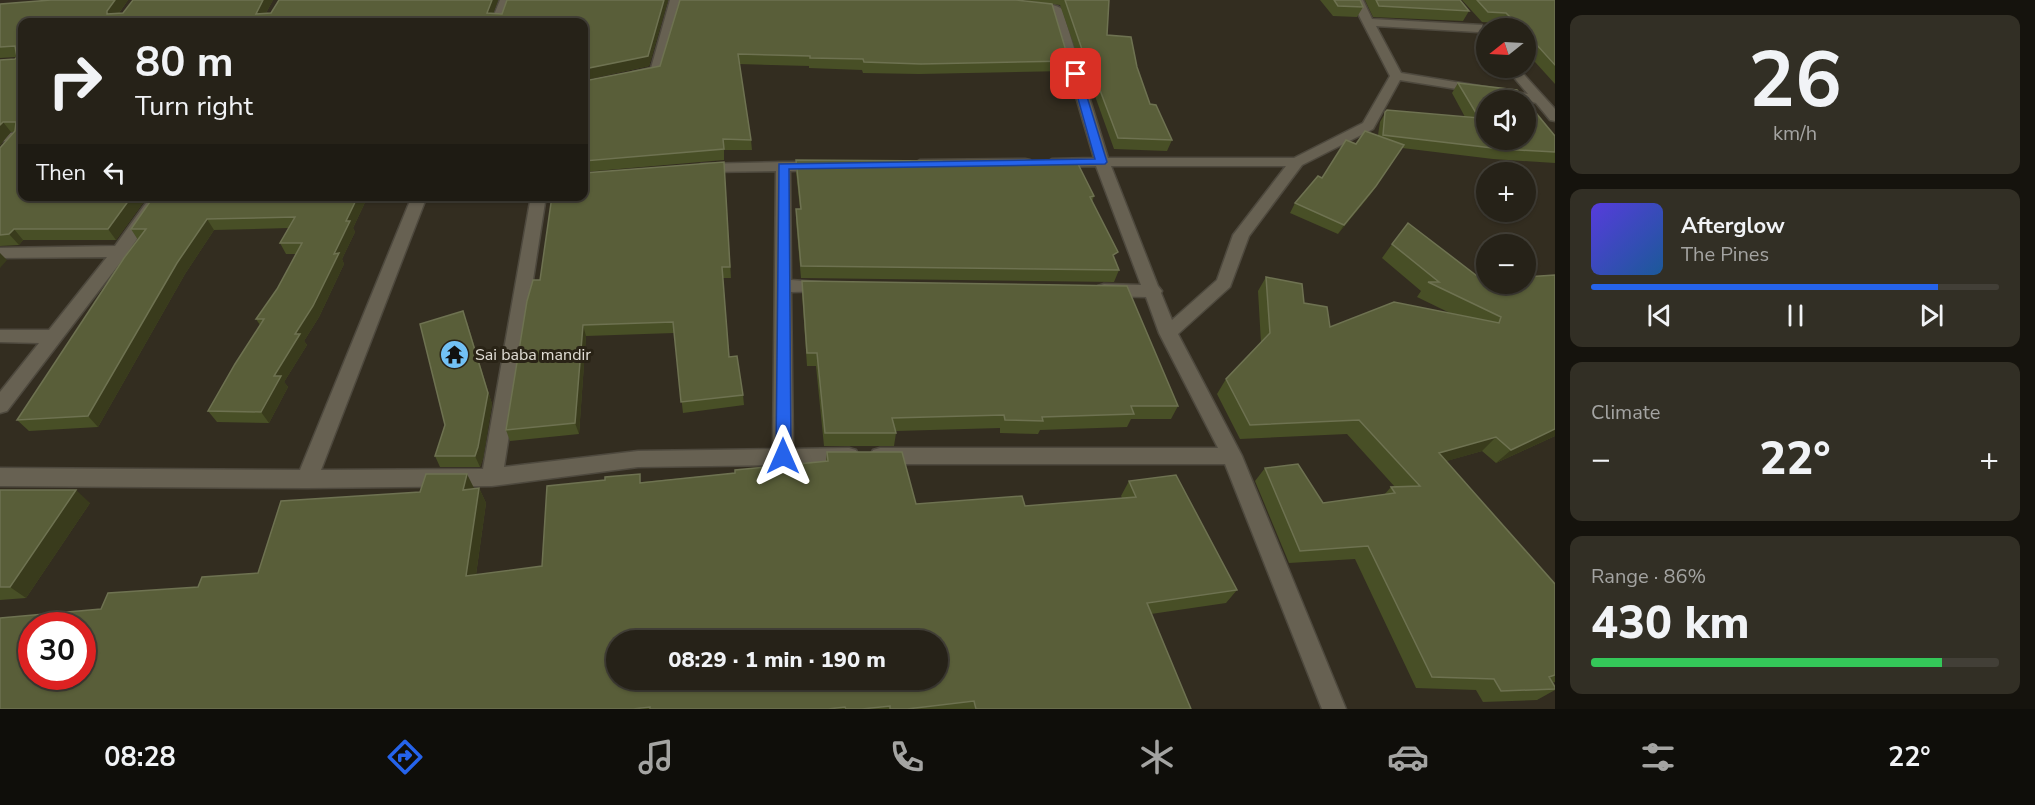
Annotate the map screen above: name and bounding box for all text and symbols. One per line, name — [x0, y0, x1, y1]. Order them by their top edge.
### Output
north arrow — [1476, 18, 1536, 78]
map controls — [1476, 18, 1536, 294]
text: 26 — [1748, 27, 1842, 134]
text: 80 m — [135, 34, 234, 91]
icon: right — [36, 42, 114, 120]
pin — [1050, 48, 1101, 99]
icon: arrive — [1059, 57, 1092, 90]
text: Turn right — [135, 88, 253, 125]
button: sound — [1476, 90, 1536, 150]
text: km/h — [1773, 120, 1817, 147]
icon: left — [98, 156, 131, 189]
text: Then — [36, 158, 86, 188]
button: + — [1476, 162, 1536, 222]
text: Afterglow — [1681, 211, 1785, 241]
button: − — [1476, 234, 1536, 294]
text: The Pines — [1681, 241, 1769, 268]
icon: previous — [1643, 299, 1676, 332]
icon: pause — [1779, 299, 1812, 332]
icon: next — [1915, 299, 1948, 332]
temple icon: Sai baba mandir — [438, 339, 470, 371]
place label: Sai baba mandir — [475, 344, 591, 366]
text: Climate — [1591, 399, 1660, 426]
position arrow — [751, 424, 815, 488]
text: 22° — [1759, 429, 1831, 490]
text: − — [1591, 437, 1611, 482]
text: + — [1979, 437, 1999, 482]
text: Range · 86% — [1591, 563, 1706, 590]
text: 430 km — [1591, 593, 1750, 654]
speed limit sign: 30 — [18, 612, 96, 690]
text: 08:29 · 1 min · 190 m — [668, 645, 886, 675]
icon: directions — [384, 736, 426, 778]
icon: music — [635, 736, 677, 778]
icon: phone — [886, 736, 928, 778]
icon: climate — [1136, 736, 1178, 778]
icon: car — [1387, 736, 1429, 778]
icon: filters — [1637, 736, 1679, 778]
text: 08:28 — [104, 739, 176, 776]
text: 22° — [1888, 739, 1931, 776]

